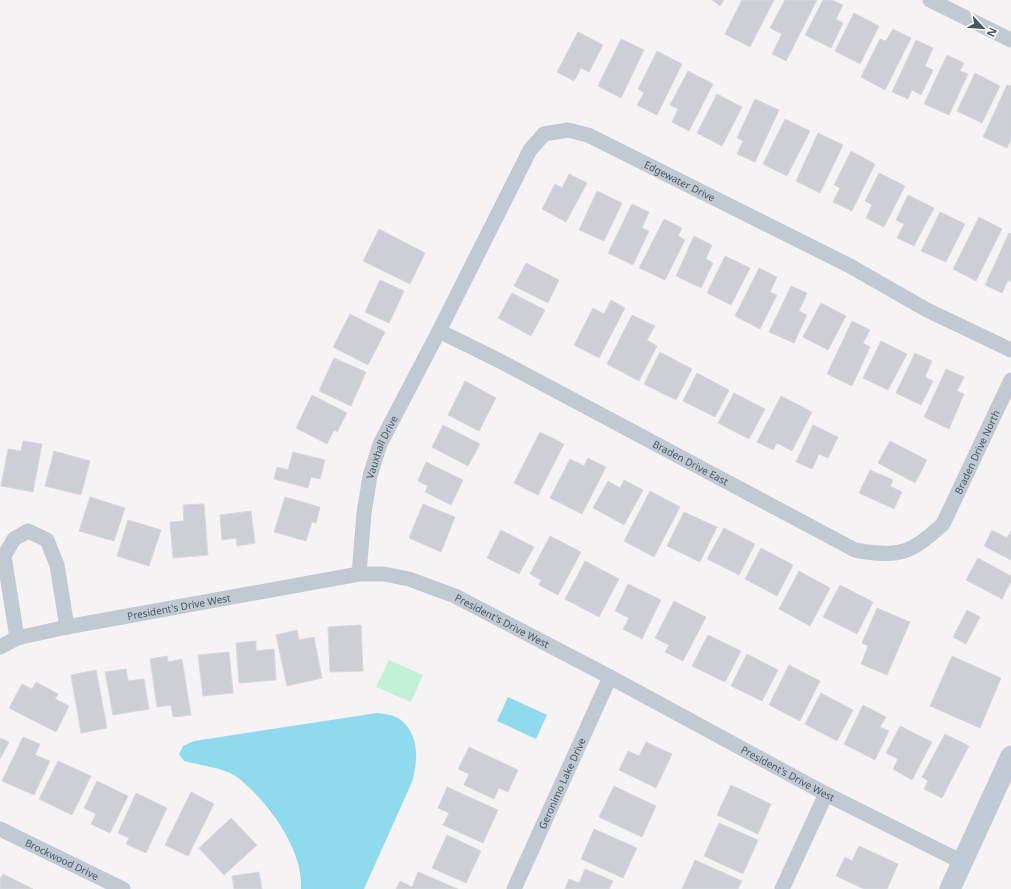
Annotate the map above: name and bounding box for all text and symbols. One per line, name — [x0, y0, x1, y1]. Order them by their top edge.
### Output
north arrow — [963, 8, 1003, 48]
text: N — [984, 25, 1001, 40]
street label: Edgewater Drive — [642, 157, 718, 205]
street label: Braden Drive North — [951, 408, 1003, 496]
street label: Vauxhall Drive — [363, 413, 401, 480]
street label: Braden Drive East — [650, 437, 731, 489]
street label: President's Drive West — [126, 590, 232, 623]
street label: President's Drive West — [453, 590, 552, 651]
street label: Geronimo Lake Drive — [535, 735, 589, 831]
street label: President's Drive West — [739, 742, 838, 804]
street label: Brockwood Drive — [23, 835, 101, 883]

